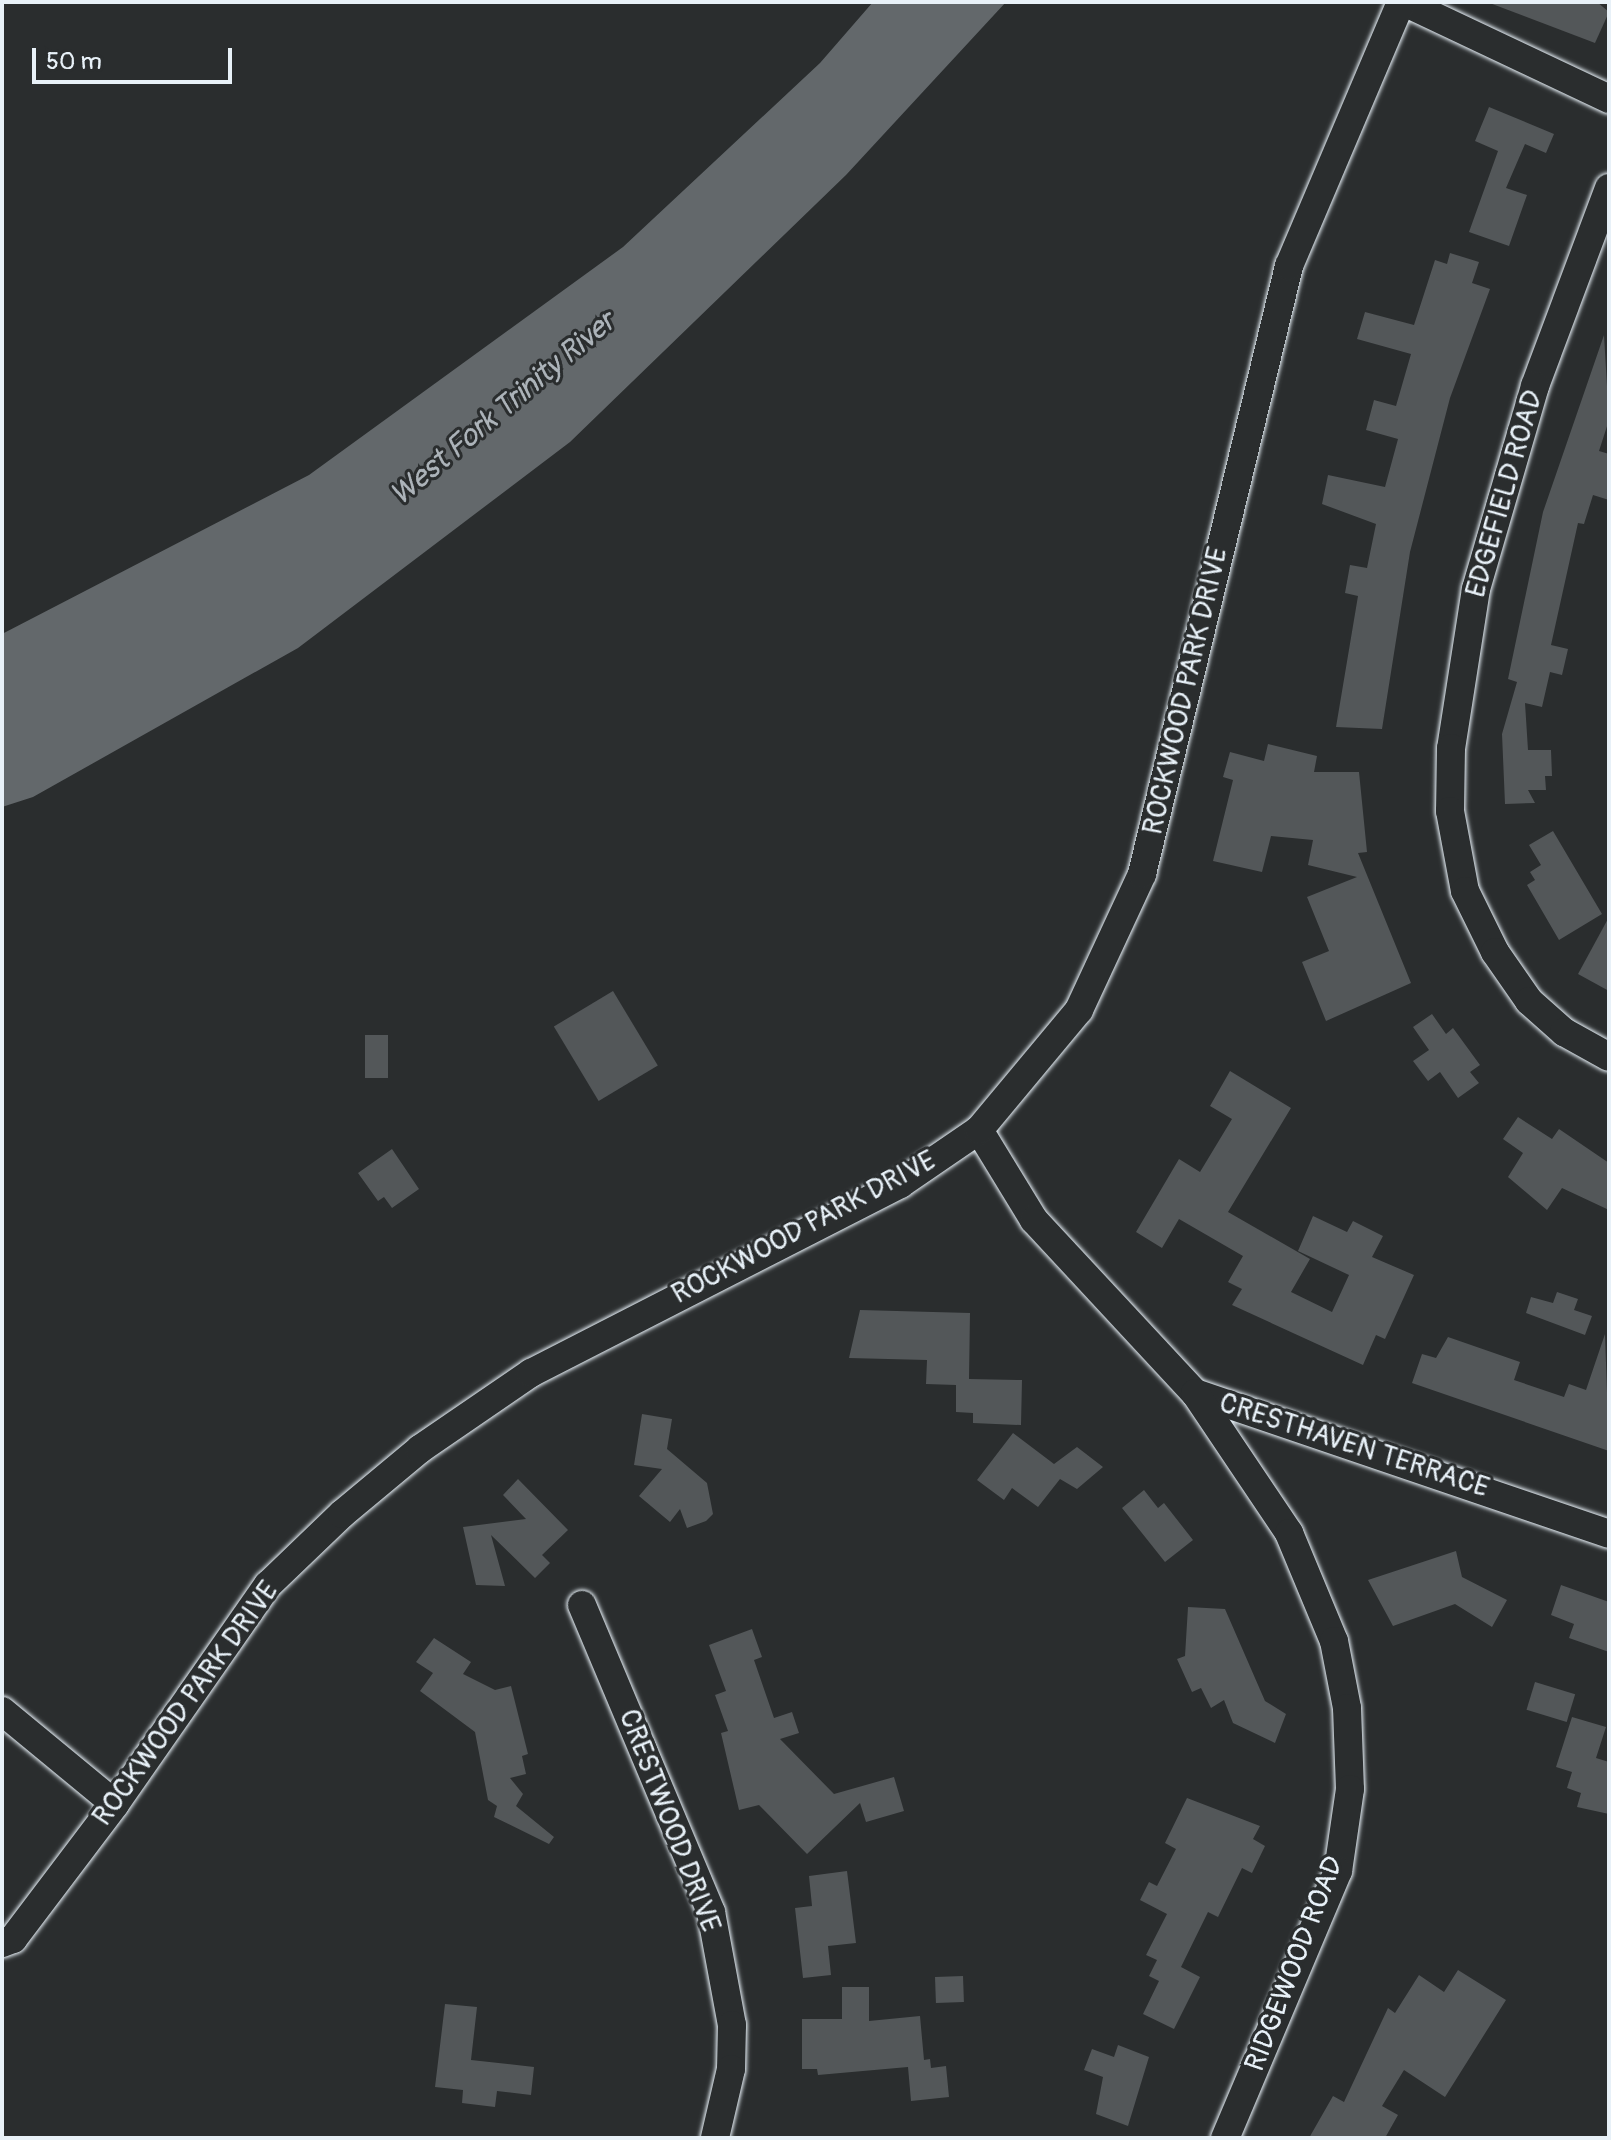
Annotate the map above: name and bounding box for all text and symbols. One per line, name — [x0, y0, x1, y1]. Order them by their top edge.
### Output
scale bar — [36, 32, 236, 82]
text: 50 m — [46, 47, 102, 76]
water label: West Fork Trinity River — [383, 304, 623, 514]
street label: EDGEFIELD ROAD — [1459, 387, 1551, 601]
street label: ROCKWOOD PARK DRIVE — [1137, 544, 1235, 838]
street label: ROCKWOOD PARK DRIVE — [666, 1144, 942, 1312]
street label: CRESTHAVEN TERRACE — [1215, 1387, 1493, 1505]
street label: ROCKWOOD PARK DRIVE — [86, 1575, 286, 1833]
street label: CRESTWOOD DRIVE — [611, 1705, 727, 1937]
street label: RIDGEWOOD ROAD — [1239, 1852, 1351, 2076]

